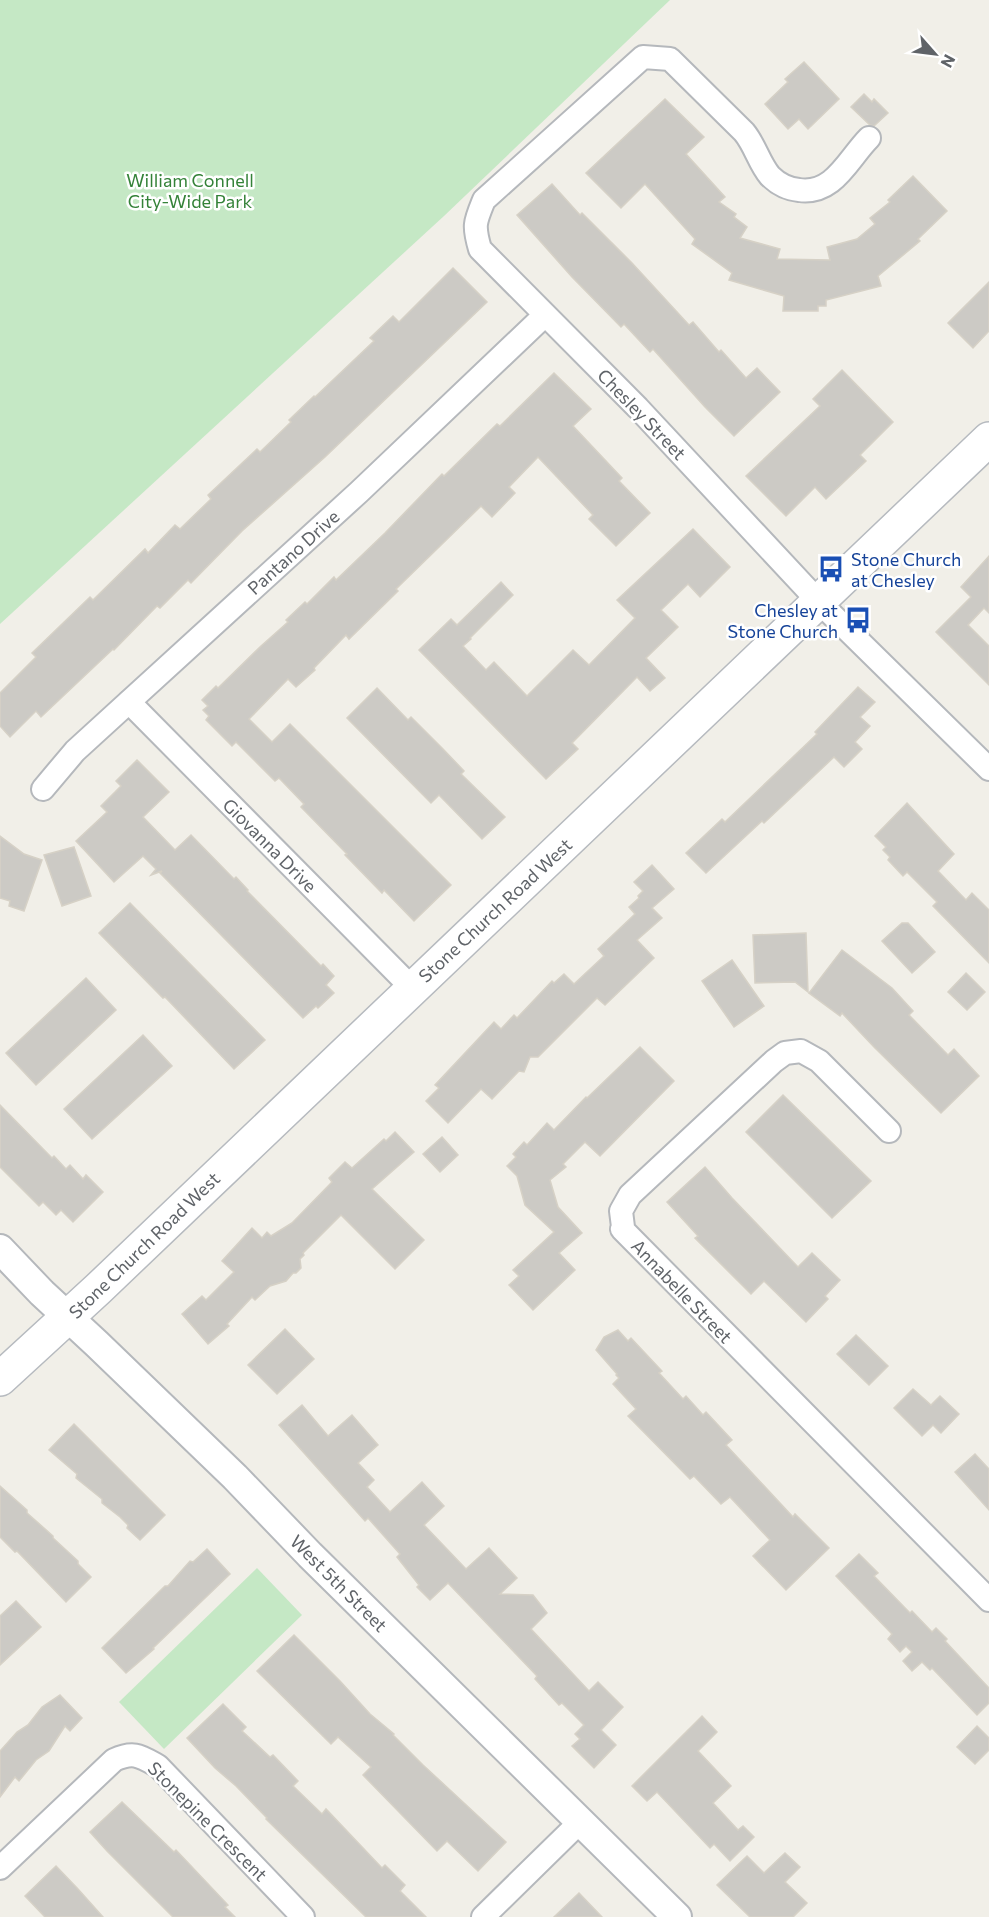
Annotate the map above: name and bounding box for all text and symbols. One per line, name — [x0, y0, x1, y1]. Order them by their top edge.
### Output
north arrow — [905, 24, 965, 84]
text: N — [937, 52, 960, 71]
park label: William Connell City-Wide Park — [126, 169, 254, 212]
street label: Chesley Street — [593, 364, 691, 464]
street label: Pantano Drive — [243, 505, 343, 599]
place label: Stone Church at Chesley — [851, 548, 961, 591]
bus stop icon: Stone Church at Chesley — [816, 554, 846, 584]
place label: Chesley at Stone Church — [728, 599, 838, 642]
bus stop icon: Chesley at Stone Church — [843, 605, 873, 635]
street label: Giovanna Drive — [218, 793, 322, 897]
street label: Stone Church Road West — [414, 833, 576, 987]
street label: Stone Church Road West — [64, 1167, 224, 1323]
street label: Annabelle Street — [627, 1235, 737, 1347]
street label: West 5th Street — [286, 1530, 392, 1636]
street label: Stonepine Crescent — [144, 1757, 272, 1885]

